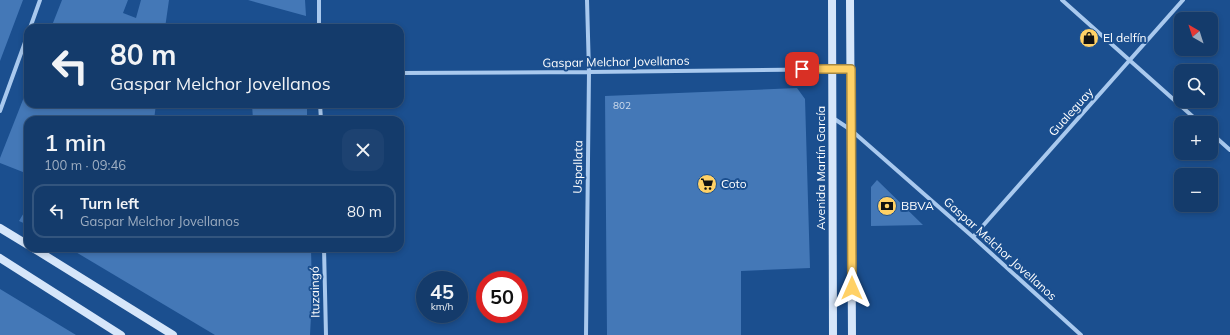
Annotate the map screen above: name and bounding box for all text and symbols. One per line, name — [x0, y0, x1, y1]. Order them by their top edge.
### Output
north arrow — [1174, 12, 1218, 56]
map controls — [1174, 12, 1218, 212]
shop icon: El delfín — [1078, 27, 1100, 49]
place label: El delfín — [1103, 30, 1147, 45]
text: 80 m — [110, 37, 176, 72]
icon: left — [44, 40, 96, 92]
pin — [785, 52, 819, 86]
street label: Gaspar Melchor Jovellanos — [542, 53, 690, 70]
icon: arrive — [791, 58, 813, 80]
button: search — [1174, 64, 1218, 108]
text: Gaspar Melchor Jovellanos — [110, 72, 331, 95]
street label: Gualeguay — [1045, 84, 1097, 139]
house number: 802 — [613, 99, 631, 112]
street label: Avenida Martín García — [813, 106, 828, 230]
button: + — [1174, 116, 1218, 160]
text: 1 min — [44, 127, 106, 157]
button: close — [342, 129, 384, 171]
street label: Uspallata — [570, 140, 585, 194]
text: 100 m · 09:46 — [44, 157, 126, 173]
button: − — [1174, 168, 1218, 212]
supermarket icon: Coto — [696, 173, 718, 195]
place label: Coto — [721, 176, 747, 191]
text: Turn left — [80, 194, 139, 213]
street label: Gaspar Melchor Jovellanos — [941, 194, 1060, 303]
bank icon: BBVA — [876, 195, 898, 217]
place label: BBVA — [901, 198, 934, 213]
icon: left — [46, 200, 68, 222]
text: 80 m — [347, 202, 382, 221]
text: Gaspar Melchor Jovellanos — [80, 213, 239, 229]
street label: Ituzaingó — [307, 266, 322, 318]
position arrow — [831, 267, 873, 309]
speed limit sign: 50 — [476, 271, 528, 323]
text: 45 — [430, 279, 454, 304]
text: km/h — [431, 300, 453, 313]

